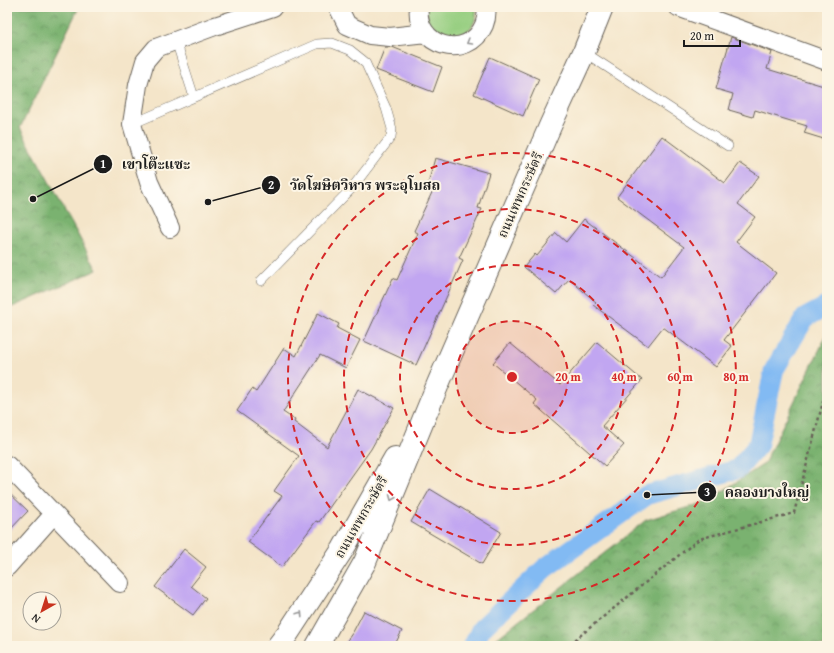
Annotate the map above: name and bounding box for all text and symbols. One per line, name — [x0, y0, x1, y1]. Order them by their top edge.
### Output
scale bar — [684, 22, 740, 48]
text: 20 m — [690, 27, 714, 44]
one-way arrow — [466, 37, 473, 44]
street label: ถนนเทพกระษัตรี — [493, 149, 547, 241]
callout: เขาโต๊ะแซะ — [93, 151, 198, 177]
text: เขาโต๊ะแซะ — [122, 154, 190, 174]
text: 1 — [100, 155, 106, 172]
callout: วัดโฆษิตวิหาร พระอุโบสถ — [261, 172, 448, 198]
text: วัดโฆษิตวิหาร พระอุโบสถ — [290, 175, 440, 195]
text: 2 — [268, 176, 274, 193]
text: 20 m — [555, 368, 581, 385]
text: 40 m — [611, 368, 637, 385]
text: 60 m — [667, 368, 693, 385]
text: 80 m — [723, 368, 749, 385]
centre of rings — [505, 370, 519, 384]
street label: ถนนเทพกระษัตรี — [330, 473, 392, 561]
callout: คลองบางใหญ่ — [697, 479, 818, 505]
text: คลองบางใหญ่ — [725, 482, 809, 502]
text: 3 — [704, 483, 710, 500]
one-way arrow — [388, 494, 396, 501]
north arrow — [22, 591, 62, 631]
text: N — [27, 610, 44, 627]
one-way arrow — [296, 611, 303, 618]

